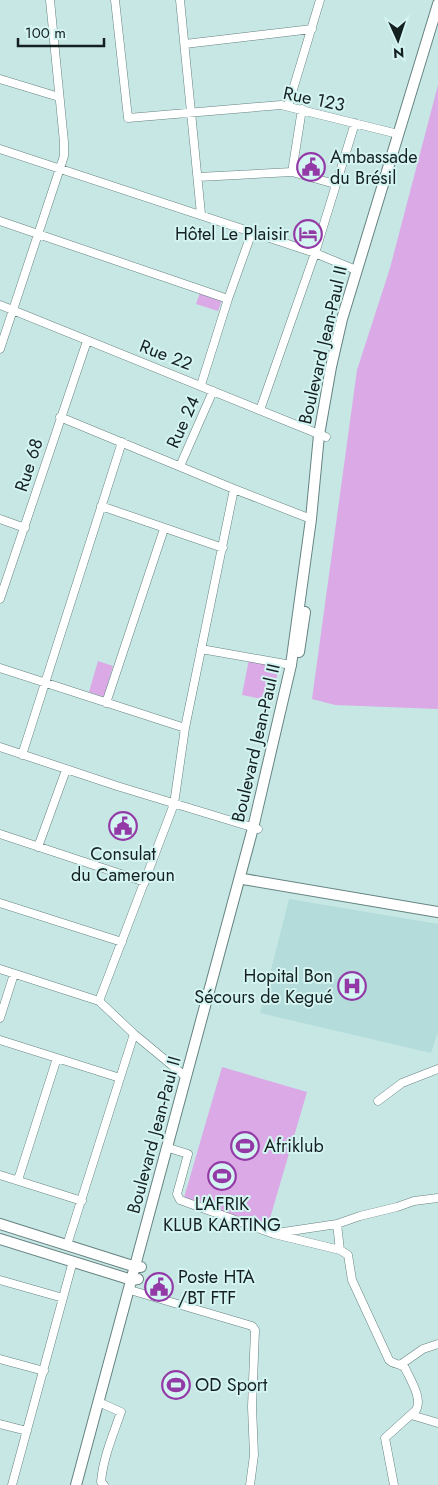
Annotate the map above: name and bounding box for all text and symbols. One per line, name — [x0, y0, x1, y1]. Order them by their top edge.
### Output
scale bar — [18, 15, 104, 47]
north arrow — [373, 15, 423, 65]
text: 100 m — [25, 22, 66, 44]
text: N — [393, 43, 405, 63]
street label: Rue 123 — [281, 80, 347, 118]
place label: Ambassade du Brésil — [330, 144, 418, 191]
public building icon: Ambassade du Brésil — [296, 152, 326, 182]
hotel icon: Hôtel Le Plaisir — [293, 219, 323, 249]
place label: Hôtel Le Plaisir — [175, 221, 290, 247]
street label: Boulevard Jean-Paul II — [292, 263, 354, 427]
street label: Rue 22 — [136, 333, 196, 377]
street label: Rue 24 — [160, 392, 206, 452]
street label: Rue 68 — [8, 435, 50, 495]
street label: Boulevard Jean-Paul II — [225, 661, 287, 825]
public building icon: Consulat du Cameroun — [108, 811, 138, 841]
place label: Consulat du Cameroun — [71, 841, 175, 888]
place label: Hopital Bon Sécours de Kegué — [194, 963, 333, 1010]
hospital icon: Hopital Bon Sécours de Kegué — [337, 971, 367, 1001]
street label: Boulevard Jean-Paul II — [120, 1053, 188, 1217]
sports icon: Afriklub — [230, 1131, 260, 1161]
place label: Afriklub — [264, 1133, 324, 1159]
sports icon: L'AFRIK KLUB KARTING — [207, 1161, 237, 1191]
place label: L'AFRIK KLUB KARTING — [163, 1191, 281, 1238]
place label: Poste HTA /BT FTF — [178, 1264, 255, 1311]
public building icon: Poste HTA /BT FTF — [144, 1272, 174, 1302]
sports icon: OD Sport — [161, 1370, 191, 1400]
place label: OD Sport — [195, 1372, 268, 1398]

